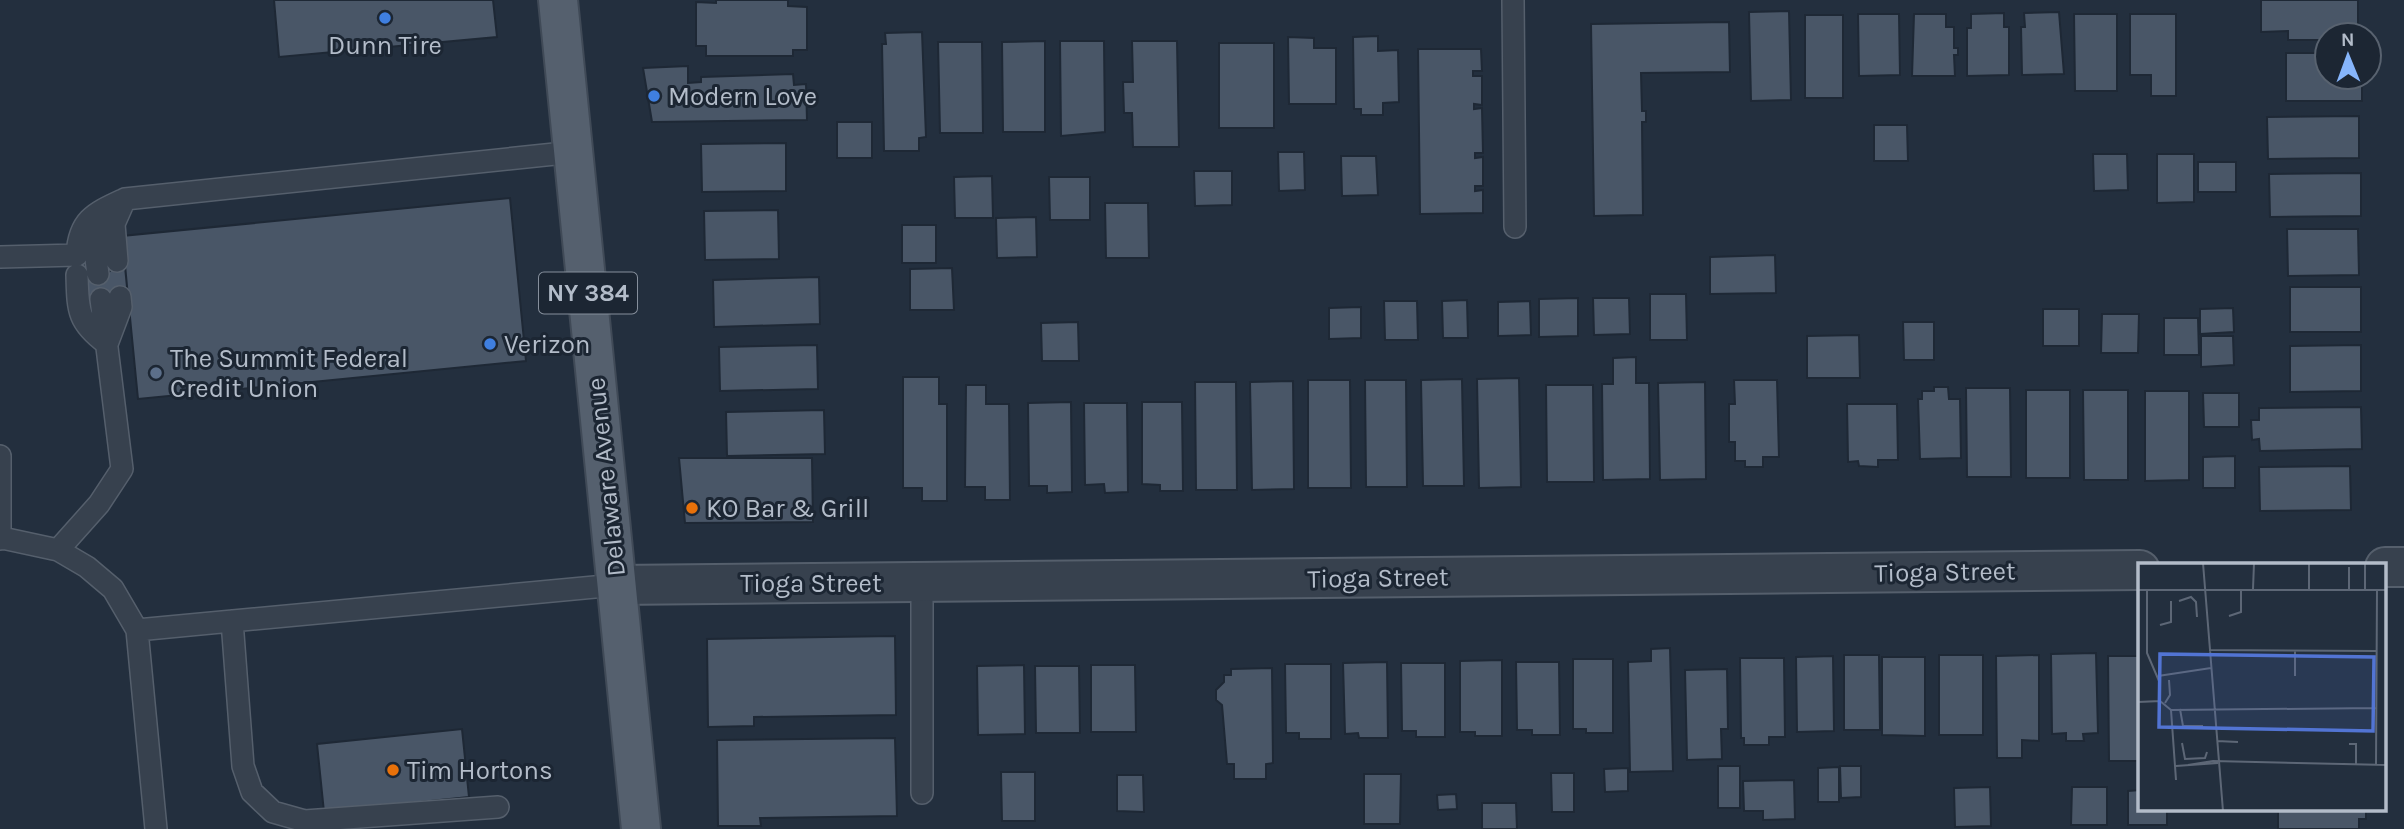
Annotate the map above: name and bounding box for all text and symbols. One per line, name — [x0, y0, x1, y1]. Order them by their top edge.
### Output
marker: Dunn Tire — [377, 10, 393, 26]
north arrow — [2313, 21, 2383, 91]
text: N — [2341, 29, 2355, 51]
place label: Dunn Tire — [328, 30, 442, 61]
place label: Modern Love — [668, 81, 817, 112]
marker: Modern Love — [646, 88, 662, 104]
road number: NY 384 — [539, 272, 637, 314]
place label: Verizon — [504, 329, 591, 360]
marker: Verizon — [482, 336, 498, 352]
place label: The Summit Federal Credit Union — [170, 343, 408, 404]
marker: The Summit Federal Credit Union — [148, 365, 164, 381]
street label: Delaware Avenue — [580, 376, 632, 578]
place label: KO Bar & Grill — [706, 493, 869, 524]
marker: KO Bar & Grill — [684, 500, 700, 516]
street label: Tioga Street — [1874, 555, 2016, 589]
street label: Tioga Street — [1307, 561, 1449, 595]
inset map — [2138, 563, 2386, 812]
street label: Tioga Street — [740, 568, 882, 599]
place label: Tim Hortons — [407, 755, 553, 786]
marker: Tim Hortons — [385, 762, 401, 778]

